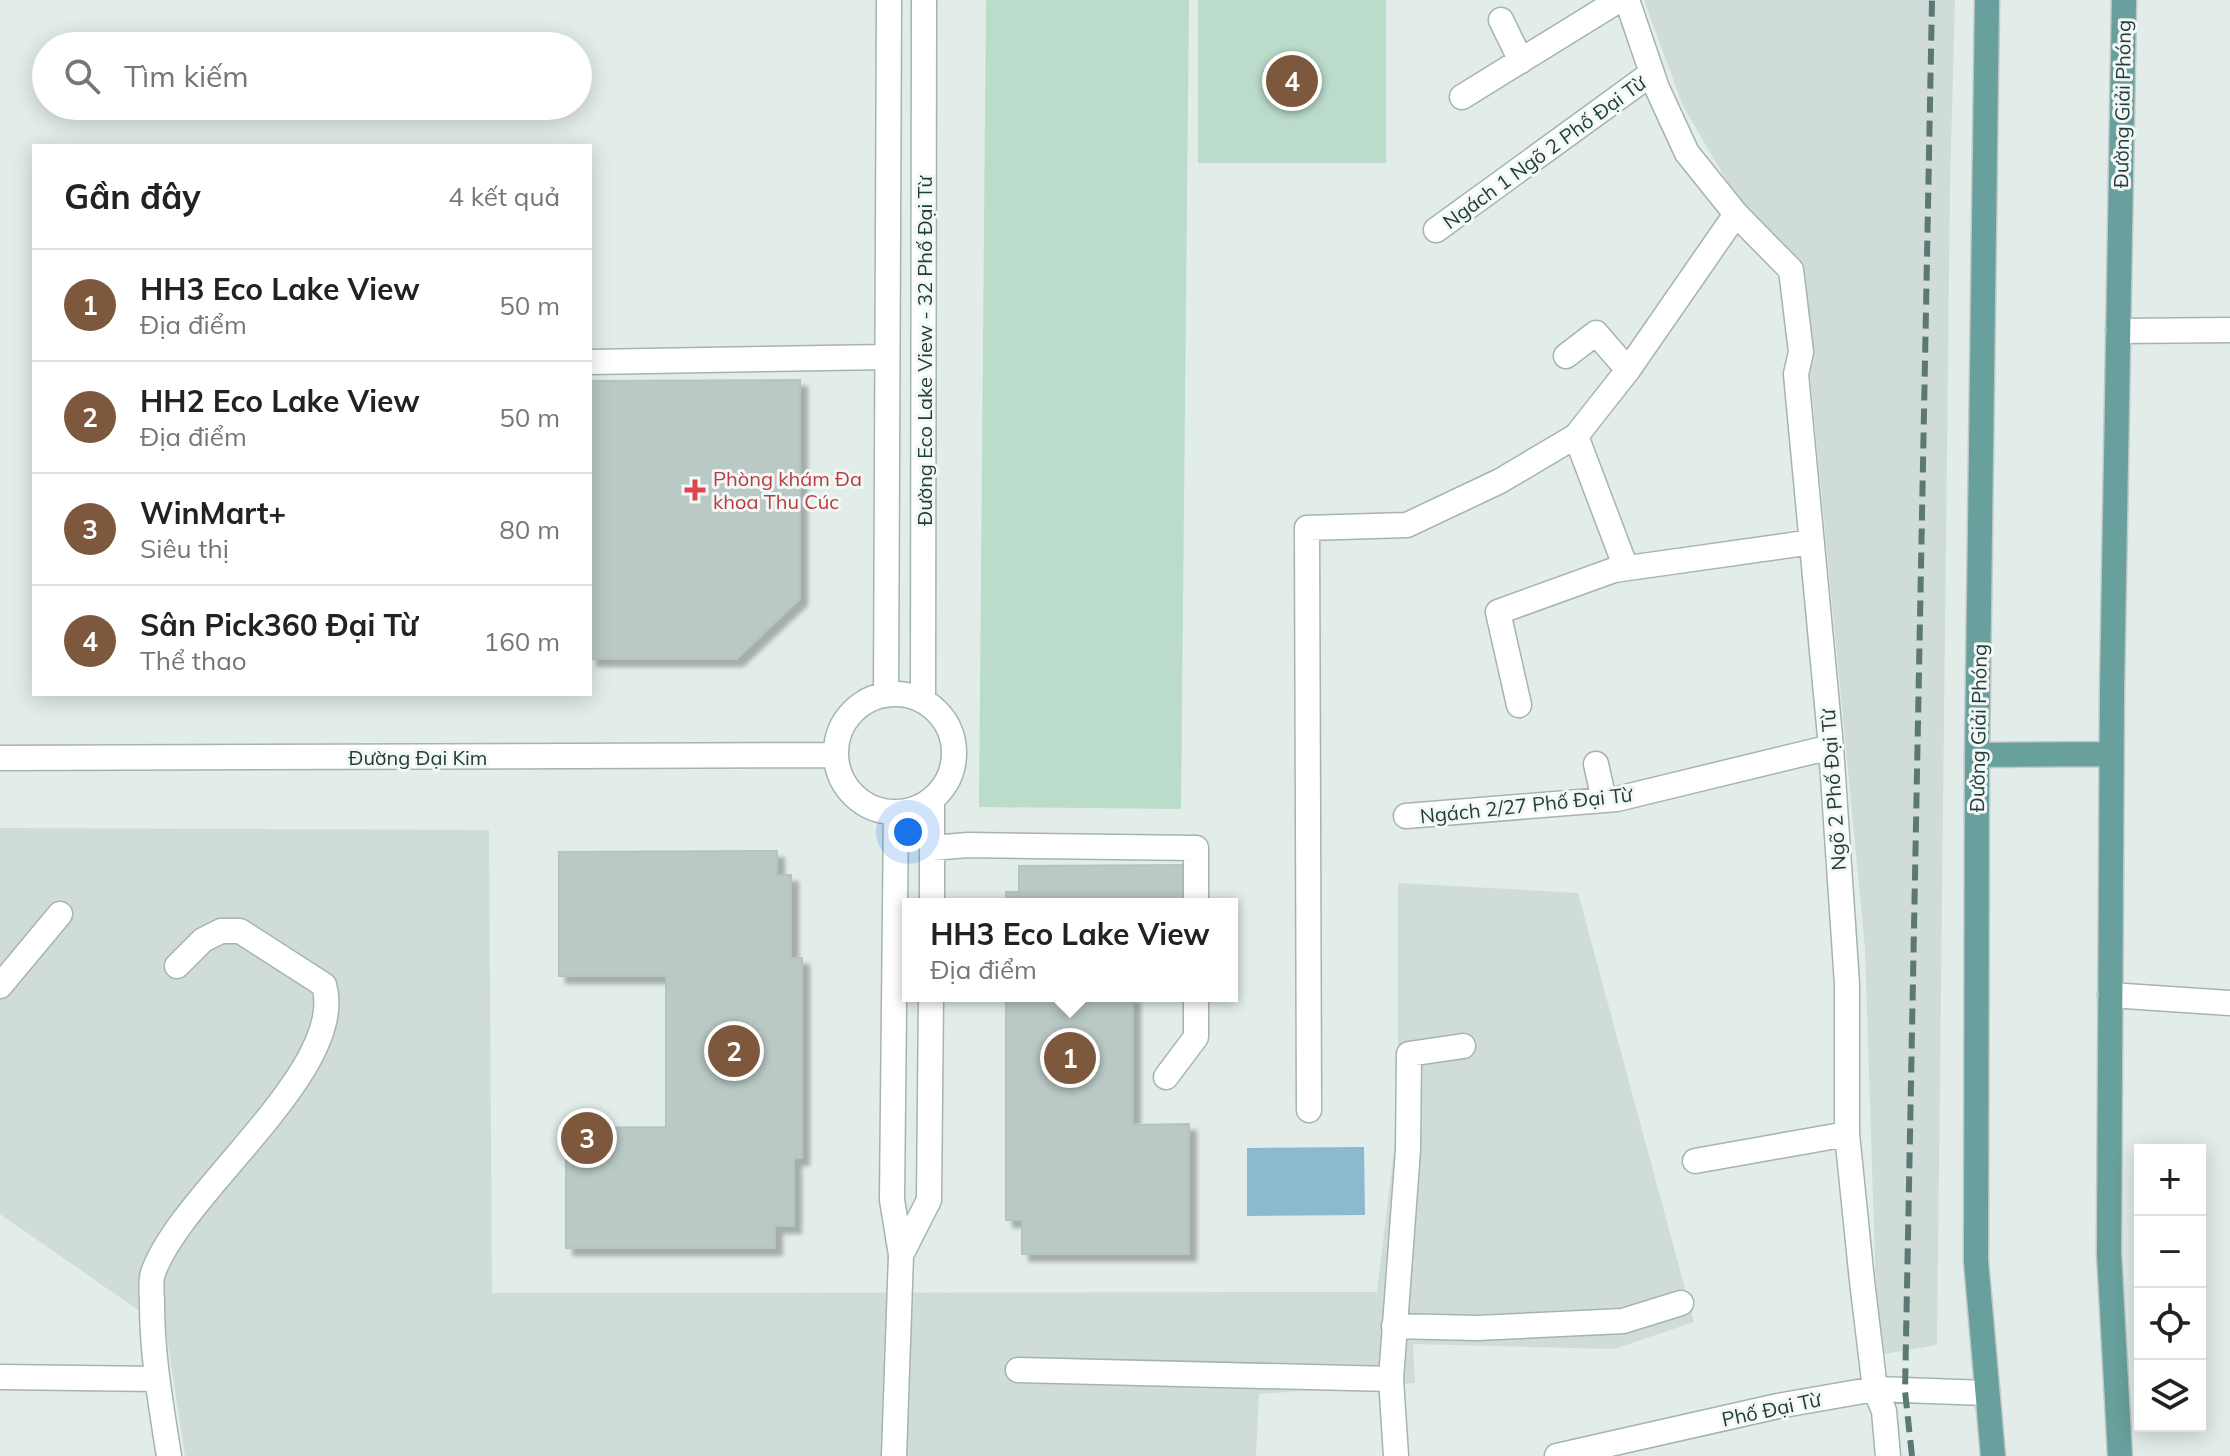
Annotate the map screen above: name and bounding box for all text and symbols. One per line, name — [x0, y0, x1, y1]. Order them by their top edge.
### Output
street label: Đường Giải Phóng — [2108, 20, 2136, 188]
search box — [32, 32, 592, 120]
pin: 4 — [1266, 51, 1318, 111]
icon: search — [60, 54, 104, 98]
text: Tìm kiếm — [124, 57, 249, 95]
street label: Ngách 1 Ngõ 2 Phố Đại Từ — [1438, 69, 1651, 234]
text: Gần đây — [64, 175, 201, 218]
street label: Đường Eco Lake View - 32 Phố Đại Từ — [912, 175, 937, 526]
text: 4 kết quả — [448, 180, 560, 213]
text: HH3 Eco Lake View — [140, 270, 420, 308]
text: 1 — [82, 289, 98, 322]
text: 50 m — [499, 289, 560, 322]
text: Địa điểm — [140, 308, 247, 341]
text: HH2 Eco Lake View — [140, 382, 420, 420]
text: 2 — [82, 401, 98, 434]
text: 50 m — [499, 401, 560, 434]
text: Địa điểm — [140, 420, 247, 453]
place label: Phòng khám Đa khoa Thu Cúc — [713, 466, 862, 514]
marker: Phòng khám Đa khoa Thu Cúc — [684, 479, 706, 501]
text: WinMart+ — [140, 494, 286, 532]
text: 3 — [82, 513, 98, 546]
text: 80 m — [499, 513, 560, 546]
text: Siêu thị — [140, 532, 229, 565]
text: Sân Pick360 Đại Từ — [140, 606, 418, 644]
text: 4 — [82, 625, 98, 658]
text: 160 m — [484, 625, 560, 658]
text: Thể thao — [140, 644, 247, 677]
street label: Đường Giải Phóng — [1964, 644, 1992, 812]
street label: Ngõ 2 Phố Đại Từ — [1815, 707, 1851, 871]
street label: Đường Đại Kim — [349, 745, 487, 770]
street label: Ngách 2/27 Phố Đại Từ — [1419, 781, 1635, 829]
your location — [888, 812, 928, 852]
popup — [902, 898, 1238, 1002]
text: HH3 Eco Lake View — [930, 915, 1210, 953]
text: Địa điểm — [930, 953, 1037, 986]
pin: 2 — [708, 1021, 760, 1081]
pin: 1 — [1044, 1028, 1096, 1088]
pin: 3 — [561, 1108, 613, 1168]
map controls — [2134, 1144, 2206, 1432]
button: + — [2134, 1144, 2206, 1216]
button: − — [2134, 1216, 2206, 1288]
button: locate — [2134, 1288, 2206, 1360]
button: layers — [2134, 1360, 2206, 1432]
street label: Phố Đại Từ — [1719, 1386, 1824, 1432]

